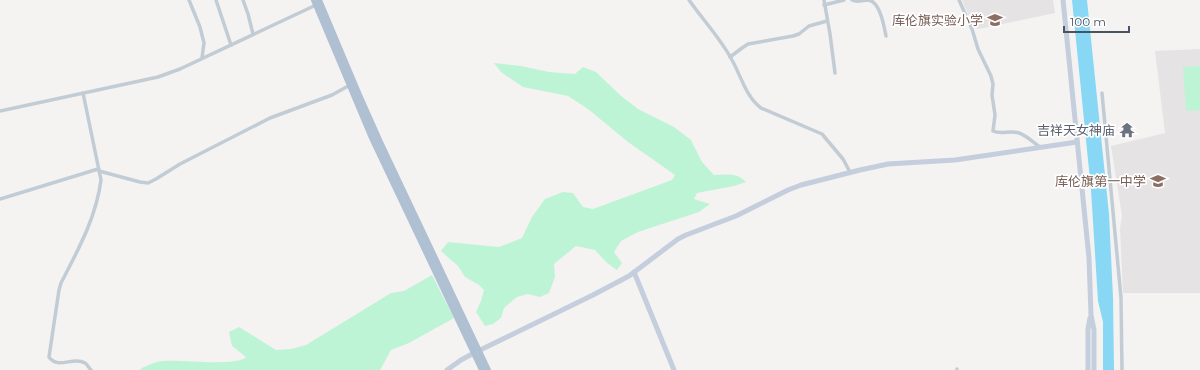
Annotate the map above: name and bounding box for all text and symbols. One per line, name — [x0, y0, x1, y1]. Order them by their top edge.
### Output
scale bar — [1064, 8, 1129, 34]
school or university icon: 库伦旗实验小学 — [986, 11, 1004, 29]
place label: 库伦旗实验小学 — [892, 12, 983, 28]
text: 100 m — [1070, 14, 1106, 29]
temple icon: 吉祥天女神庙 — [1118, 121, 1136, 139]
place label: 吉祥天女神庙 — [1037, 122, 1115, 138]
school or university icon: 库伦旗第一中学 — [1149, 172, 1167, 190]
place label: 库伦旗第一中学 — [1055, 173, 1146, 189]

